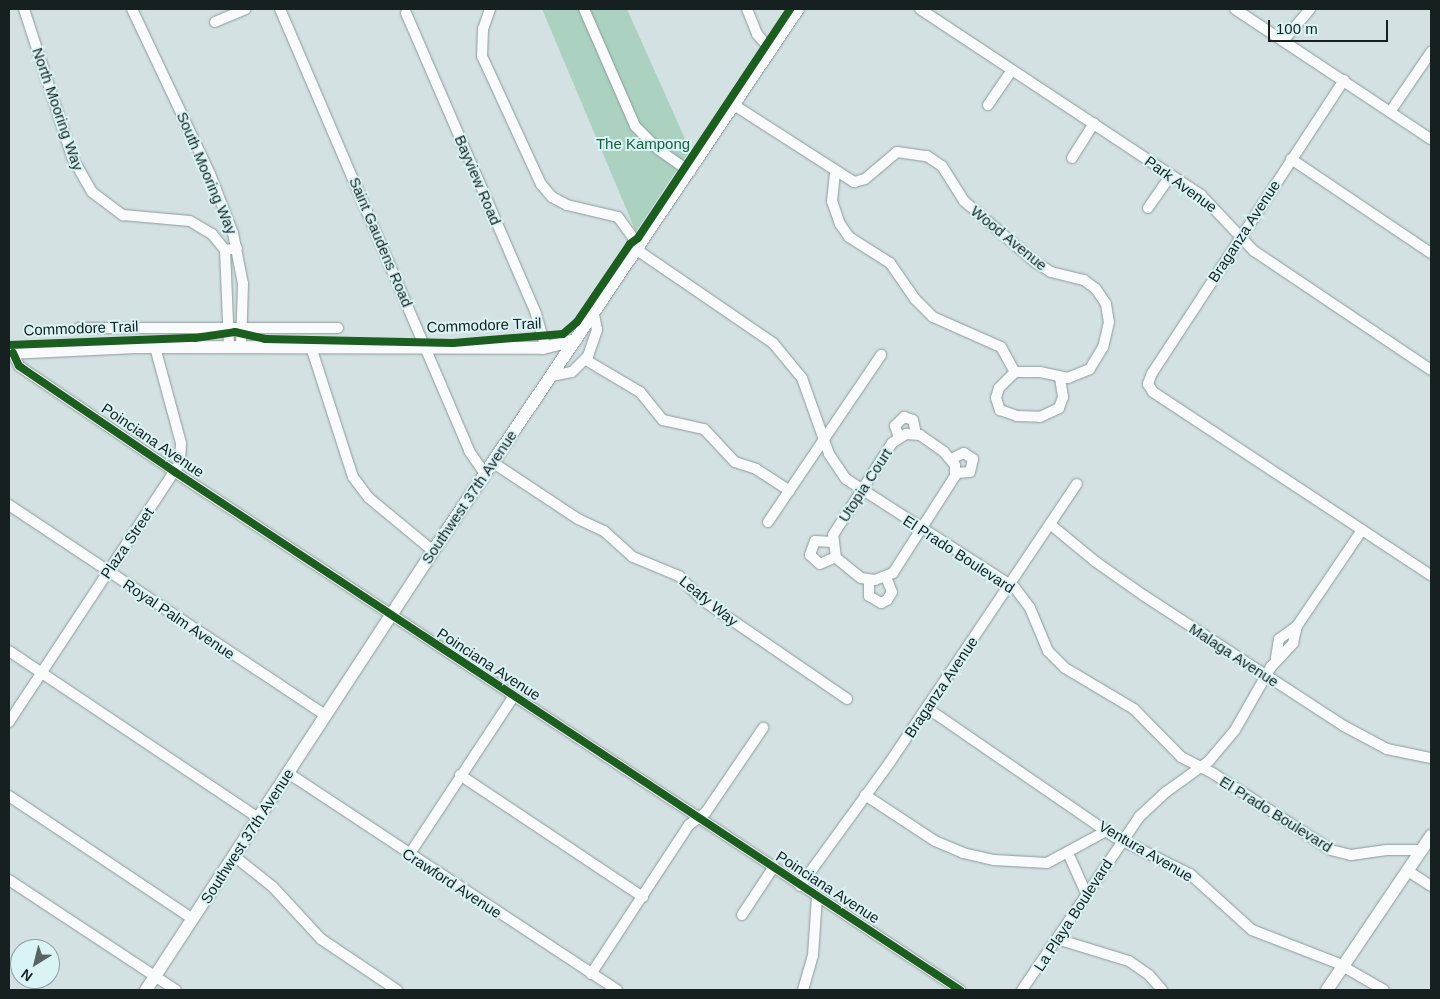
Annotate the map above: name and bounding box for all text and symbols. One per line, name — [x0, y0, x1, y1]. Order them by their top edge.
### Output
scale bar — [1270, 10, 1390, 42]
text: 100 m — [1276, 20, 1318, 37]
street label: North Mooring Way — [29, 45, 87, 173]
street label: South Mooring Way — [173, 109, 241, 237]
street label: Bayview Road — [451, 132, 505, 228]
park label: The Kampong — [596, 135, 690, 153]
street label: Park Avenue — [1141, 152, 1221, 216]
street label: Saint Gaudens Road — [346, 174, 416, 310]
street label: Braganza Avenue — [1204, 176, 1284, 286]
street label: Wood Avenue — [967, 202, 1051, 274]
street label: Commodore Trail — [426, 314, 542, 336]
street label: Commodore Trail — [23, 317, 139, 339]
street label: Poinciana Avenue — [98, 399, 208, 481]
street label: Southwest 37th Avenue — [417, 426, 521, 568]
street label: Utopia Court — [835, 445, 895, 525]
street label: Plaza Street — [97, 504, 157, 582]
street label: El Prado Boulevard — [900, 511, 1018, 597]
street label: Leafy Way — [676, 572, 742, 630]
street label: Royal Palm Avenue — [119, 575, 239, 663]
street label: Malaga Avenue — [1186, 619, 1282, 691]
street label: Poinciana Avenue — [434, 624, 544, 704]
street label: Braganza Avenue — [900, 633, 982, 741]
street label: Southwest 37th Avenue — [196, 765, 298, 907]
street label: El Prado Boulevard — [1216, 772, 1336, 856]
street label: Ventura Avenue — [1095, 817, 1197, 885]
street label: Crawford Avenue — [399, 844, 505, 922]
street label: Poinciana Avenue — [773, 847, 883, 927]
street label: La Playa Boulevard — [1030, 856, 1116, 974]
north arrow — [10, 939, 60, 989]
text: N — [18, 966, 36, 985]

